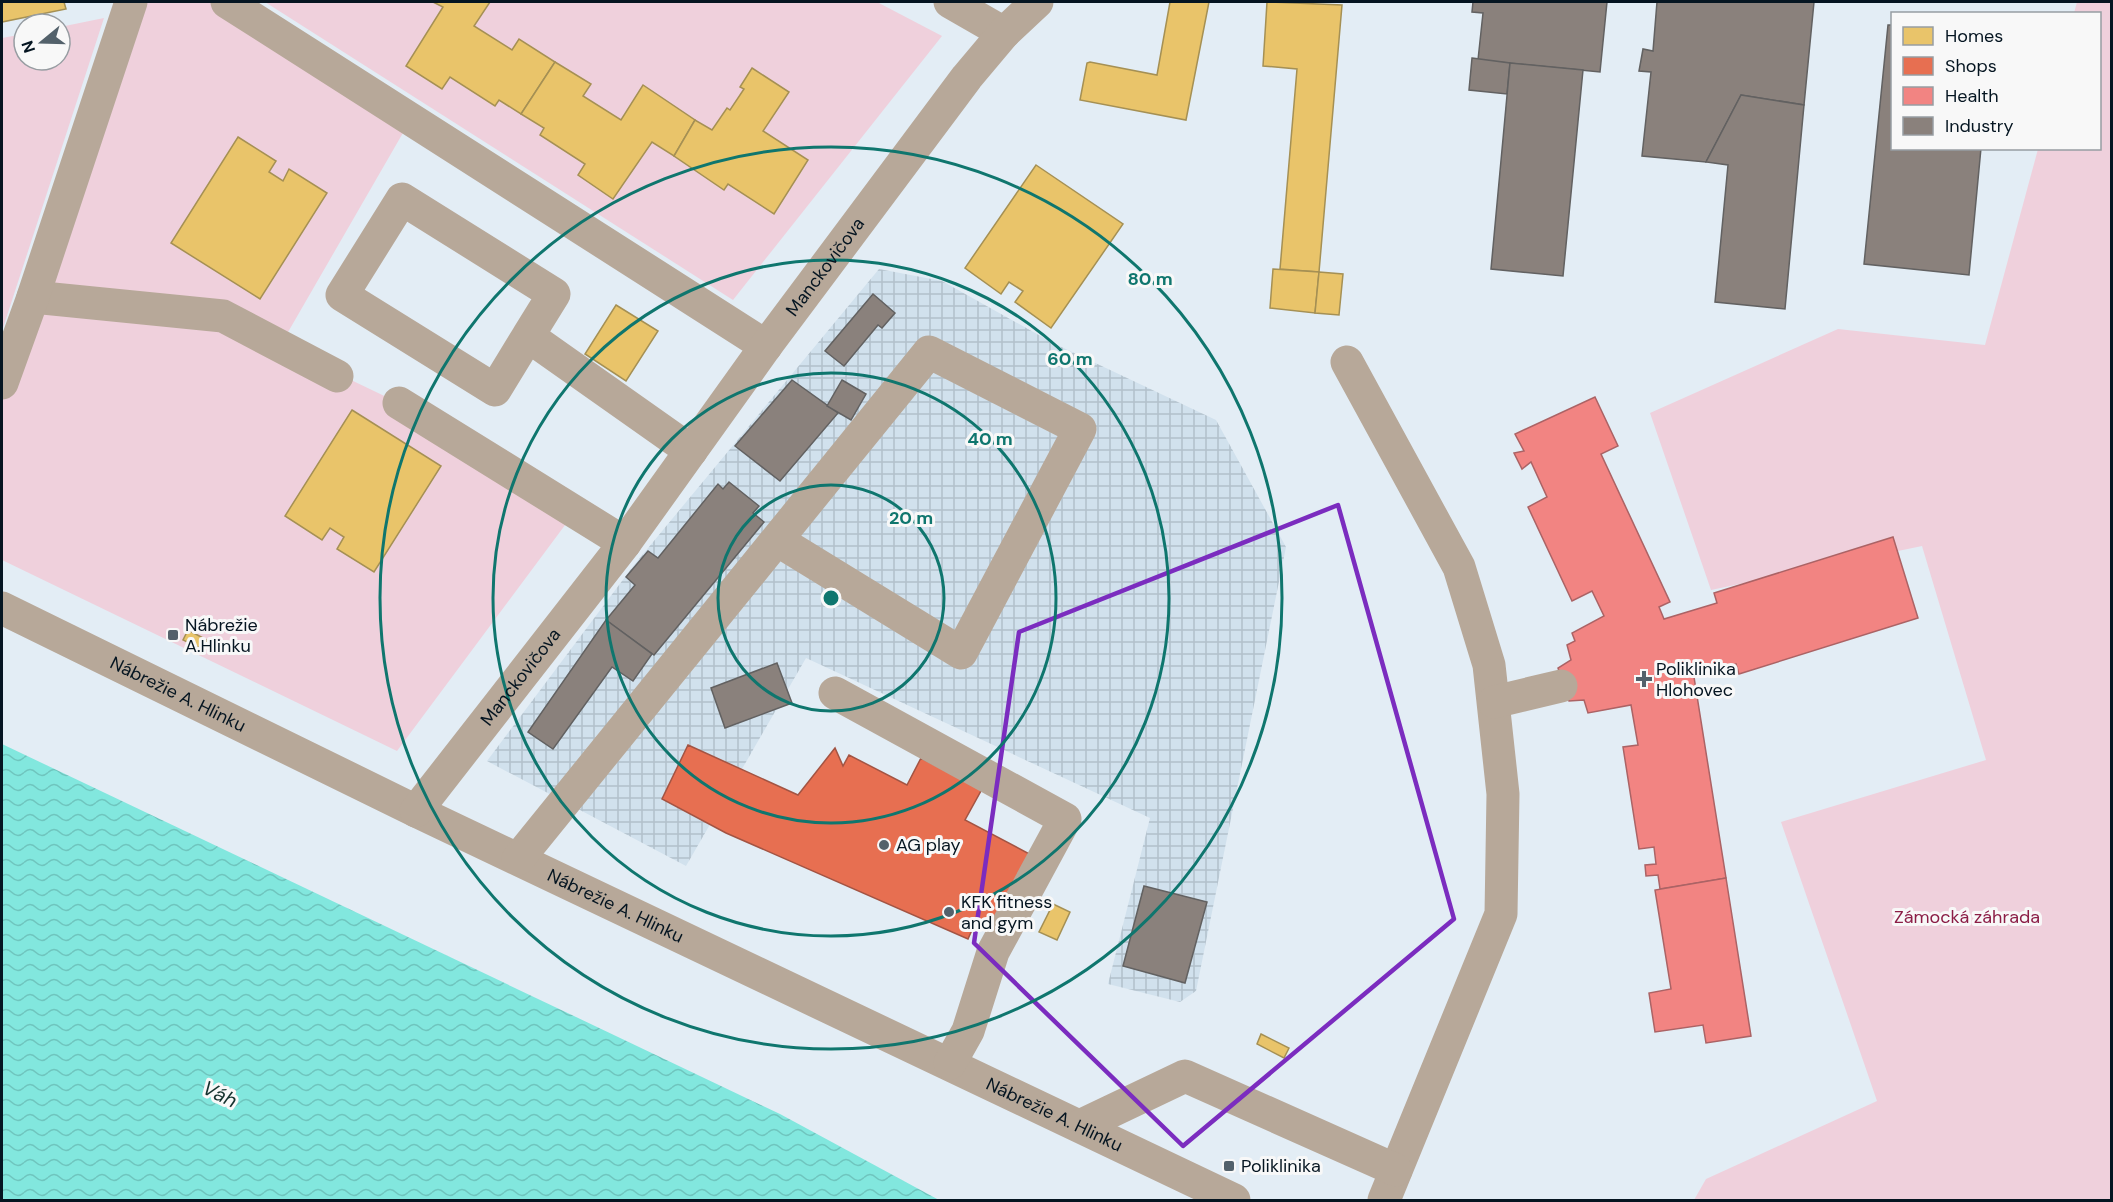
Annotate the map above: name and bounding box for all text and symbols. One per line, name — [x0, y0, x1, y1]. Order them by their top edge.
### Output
north arrow — [12, 12, 72, 72]
legend — [1891, 12, 2101, 150]
text: Homes — [1945, 24, 2003, 48]
text: N — [16, 38, 40, 56]
text: Shops — [1945, 54, 1997, 78]
text: Health — [1945, 84, 1999, 108]
text: Industry — [1945, 114, 2014, 138]
street label: Manckovičova — [780, 213, 870, 321]
text: 80 m — [1127, 267, 1173, 291]
text: 60 m — [1047, 347, 1093, 371]
text: 40 m — [967, 427, 1013, 451]
text: 20 m — [889, 506, 933, 530]
centre of rings — [821, 588, 841, 608]
place label: Nábrežie A.Hlinku — [185, 613, 258, 658]
street label: Manckovičova — [475, 623, 566, 731]
marker: Nábrežie A.Hlinku — [166, 628, 180, 642]
street label: Nábrežie A. Hlinku — [106, 651, 250, 738]
place label: Poliklinika Hlohovec — [1656, 657, 1736, 702]
marker: Poliklinika Hlohovec — [1637, 672, 1651, 686]
place label: AG play — [896, 833, 960, 857]
marker: AG play — [877, 838, 891, 852]
street label: Nábrežie A. Hlinku — [543, 863, 688, 949]
place label: KFK fitness and gym — [961, 890, 1052, 935]
marker: KFK fitness and gym — [942, 905, 956, 919]
park label: Zámocká záhrada — [1894, 905, 2040, 929]
street label: Nábrežie A. Hlinku — [982, 1072, 1127, 1157]
water label: Váh — [198, 1075, 242, 1113]
place label: Poliklinika — [1241, 1154, 1321, 1178]
marker: Poliklinika — [1222, 1159, 1236, 1173]

